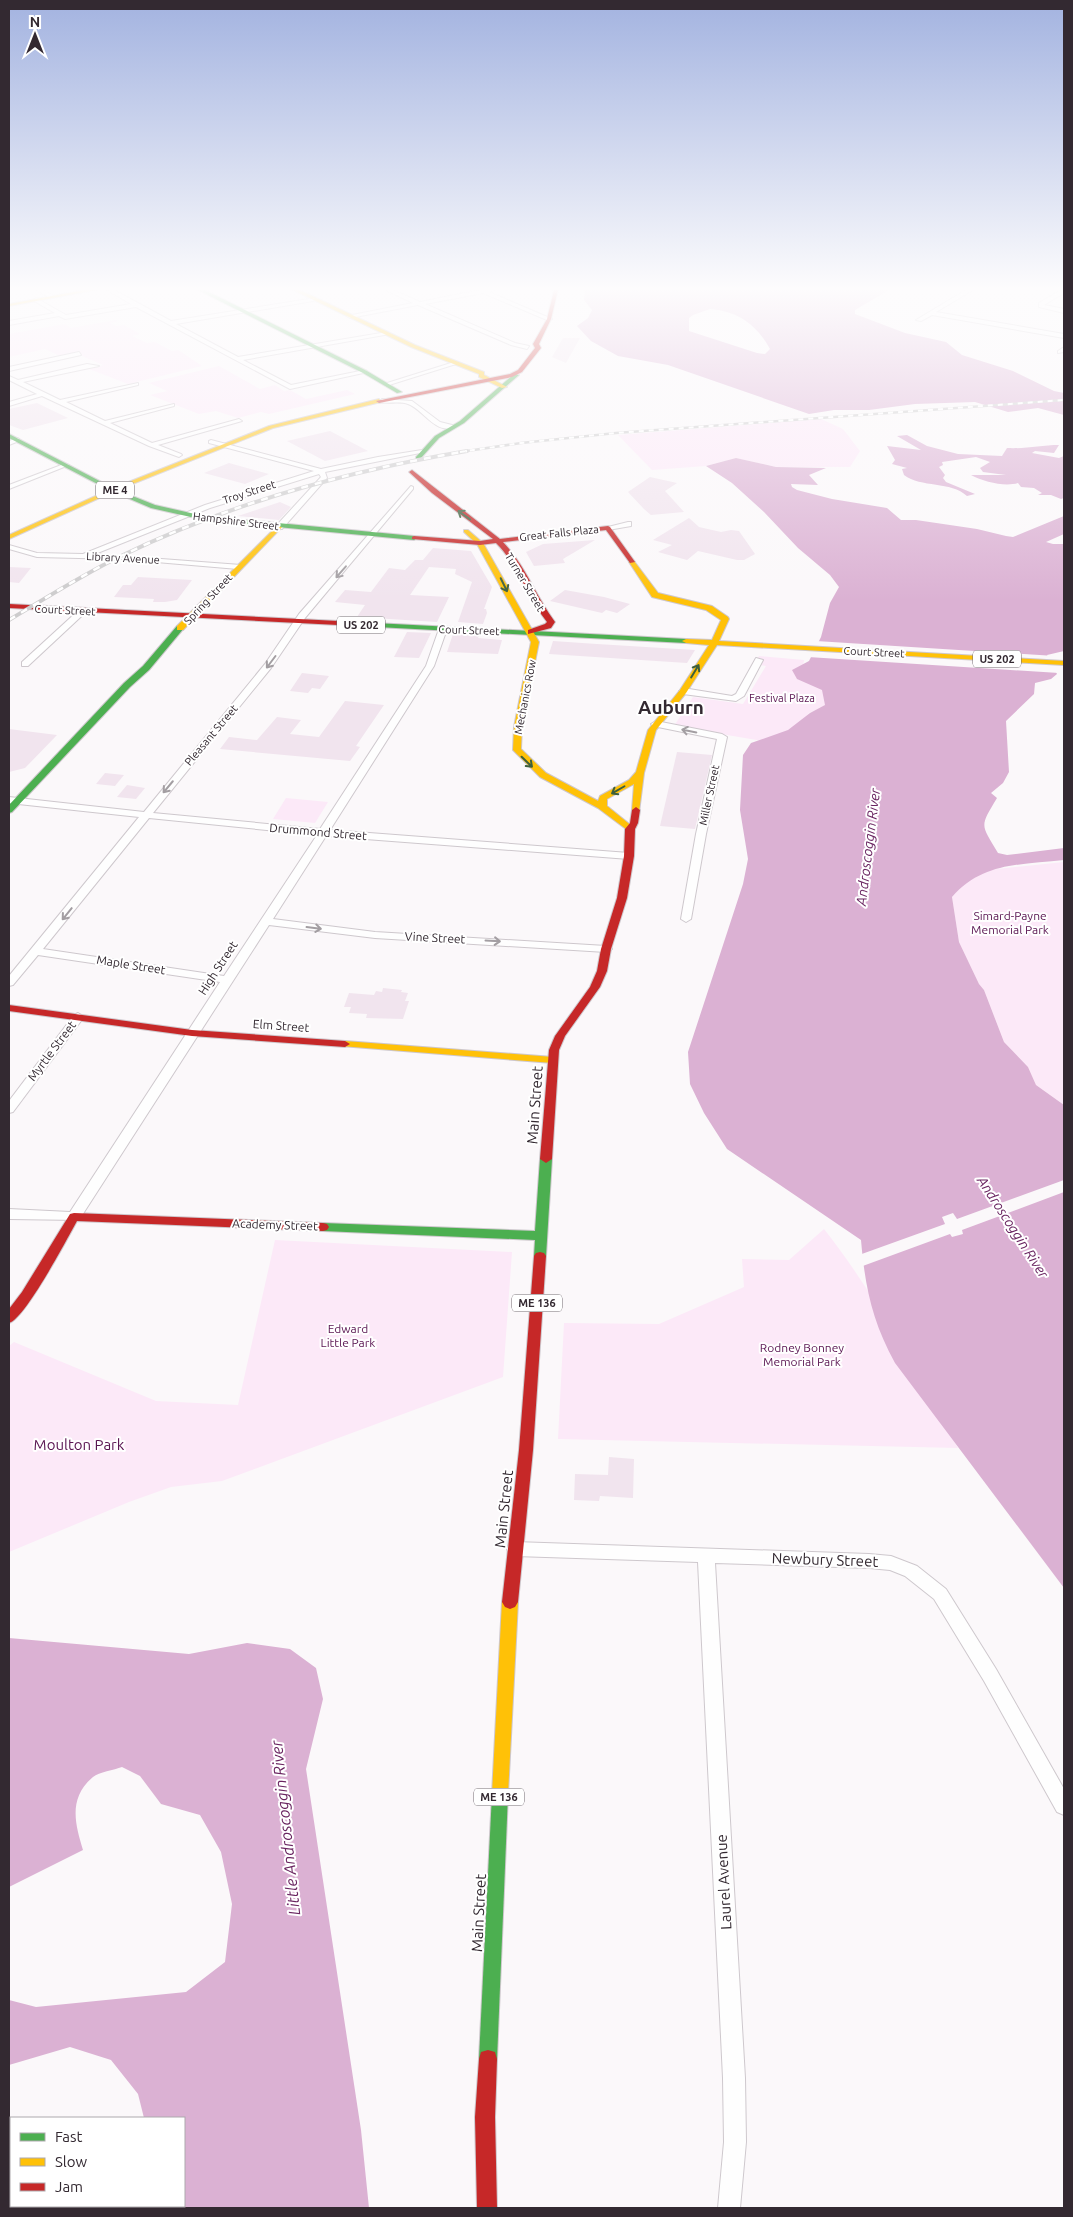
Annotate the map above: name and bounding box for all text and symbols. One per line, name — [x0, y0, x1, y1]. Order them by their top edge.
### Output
north arrow — [10, 10, 60, 60]
text: N — [30, 14, 40, 30]
street label: Troy Street — [221, 478, 278, 506]
road number: ME 4 — [96, 482, 134, 498]
street label: Hampshire Street — [192, 510, 280, 532]
one-way arrow — [457, 510, 471, 520]
street label: Great Falls Plaza — [519, 523, 599, 543]
street label: Library Avenue — [86, 550, 160, 566]
street label: Turner Street — [503, 551, 547, 614]
one-way arrow — [335, 565, 346, 578]
street label: Spring Street — [181, 571, 235, 627]
one-way arrow — [500, 577, 509, 592]
street label: Court Street — [34, 602, 97, 618]
road number: US 202 — [337, 616, 385, 634]
street label: Court Street — [438, 623, 500, 637]
street label: Court Street — [843, 644, 906, 660]
road number: US 202 — [973, 651, 1021, 668]
one-way arrow — [266, 655, 277, 668]
street label: Mechanics Row — [512, 658, 538, 735]
one-way arrow — [691, 664, 701, 678]
park label: Festival Plaza — [749, 692, 815, 704]
district label: Auburn — [638, 696, 704, 718]
street label: Pleasant Street — [182, 702, 240, 768]
one-way arrow — [682, 725, 698, 735]
one-way arrow — [521, 756, 534, 768]
street label: Miller Street — [697, 763, 721, 826]
one-way arrow — [162, 780, 173, 793]
one-way arrow — [612, 785, 626, 795]
water label: Androscoggin River — [853, 787, 883, 908]
street label: Drummond Street — [269, 821, 368, 842]
one-way arrow — [61, 907, 72, 920]
park label: Simard-Payne Memorial Park — [971, 909, 1049, 936]
one-way arrow — [305, 923, 321, 933]
street label: Vine Street — [404, 929, 466, 946]
one-way arrow — [485, 937, 501, 946]
street label: High Street — [195, 938, 240, 997]
street label: Maple Street — [96, 953, 167, 976]
street label: Elm Street — [252, 1017, 310, 1034]
street label: Myrtle Street — [25, 1018, 78, 1083]
street label: Main Street — [523, 1065, 546, 1145]
water label: Androscoggin River — [974, 1172, 1052, 1281]
street label: Academy Street — [232, 1217, 318, 1232]
road number: ME 136 — [512, 1295, 562, 1312]
park label: Edward Little Park — [321, 1322, 375, 1349]
park label: Rodney Bonney Memorial Park — [760, 1341, 844, 1368]
park label: Moulton Park — [34, 1436, 125, 1453]
street label: Main Street — [491, 1469, 516, 1549]
street label: Newbury Street — [771, 1549, 879, 1570]
water label: Little Androscoggin River — [267, 1739, 303, 1916]
road number: ME 136 — [474, 1788, 524, 1805]
street label: Laurel Avenue — [713, 1834, 734, 1930]
street label: Main Street — [468, 1873, 489, 1953]
legend — [10, 2117, 185, 2207]
text: Fast — [55, 2128, 83, 2145]
text: Slow — [55, 2153, 88, 2170]
text: Jam — [55, 2178, 83, 2195]

